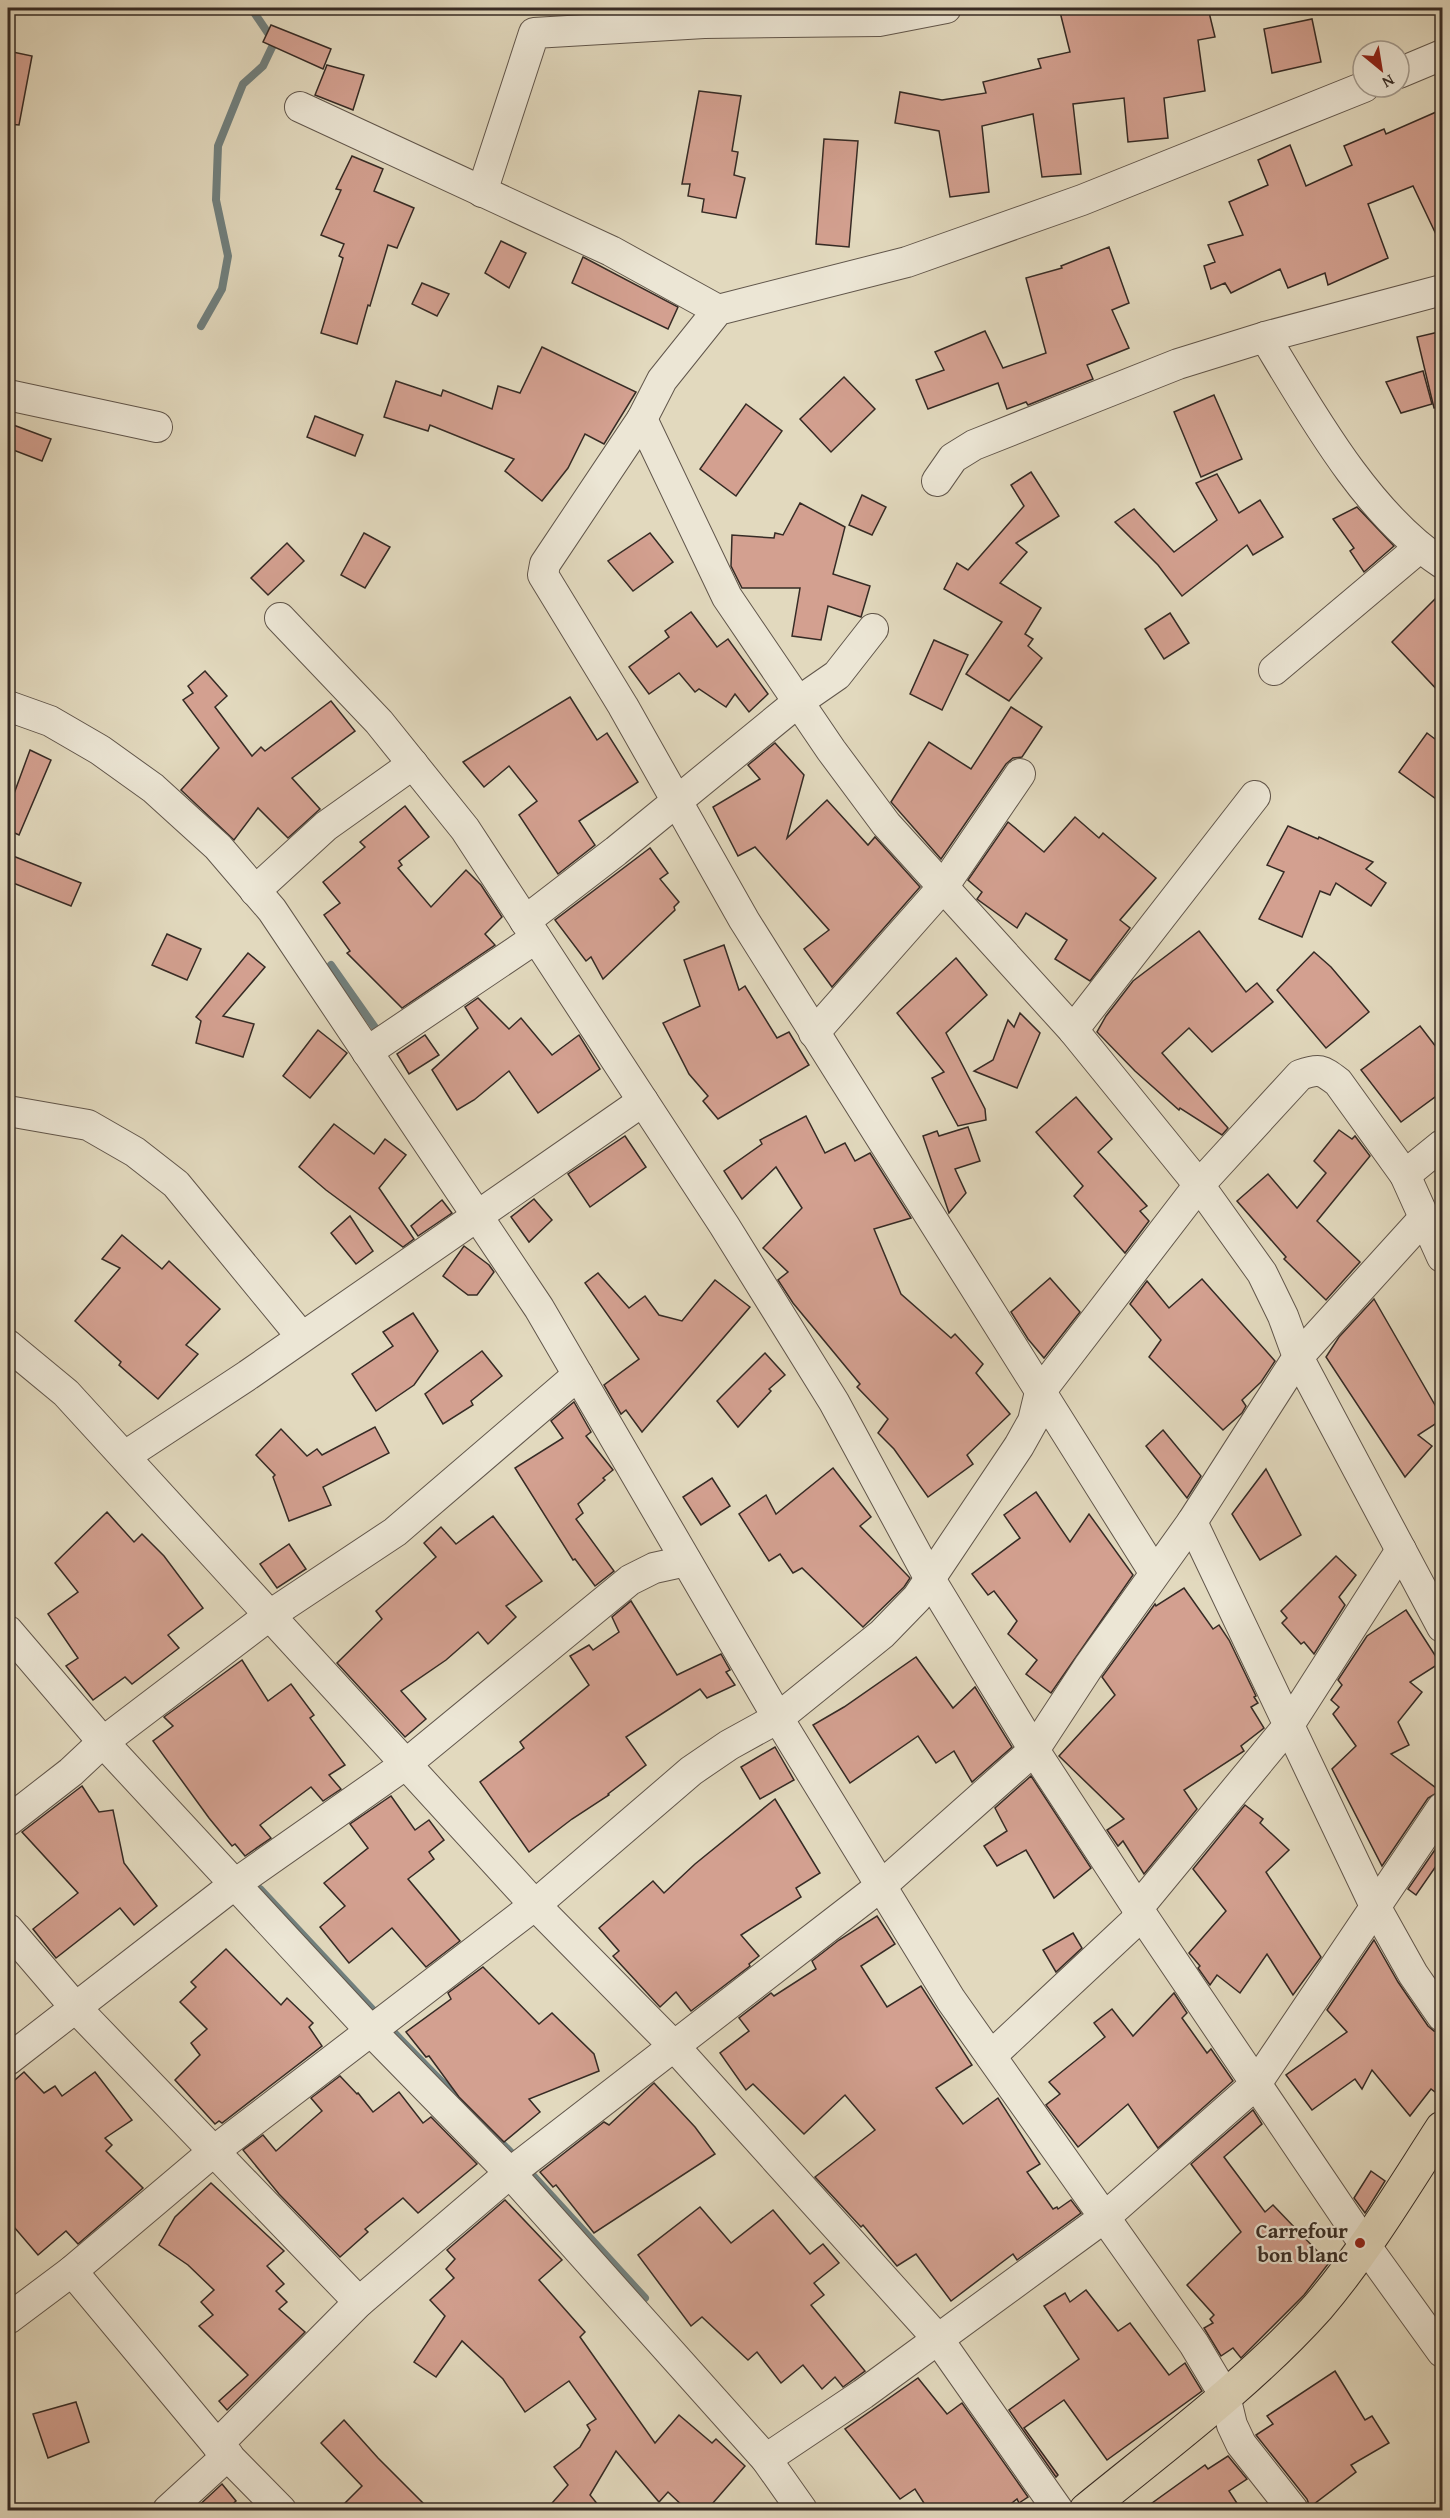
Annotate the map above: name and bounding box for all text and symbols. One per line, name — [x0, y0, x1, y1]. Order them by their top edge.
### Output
north arrow — [1351, 39, 1411, 99]
text: N — [1378, 69, 1399, 95]
place label: Carrefour bon blanc — [1256, 2215, 1348, 2270]
marker: Carrefour bon blanc — [1353, 2236, 1367, 2250]

